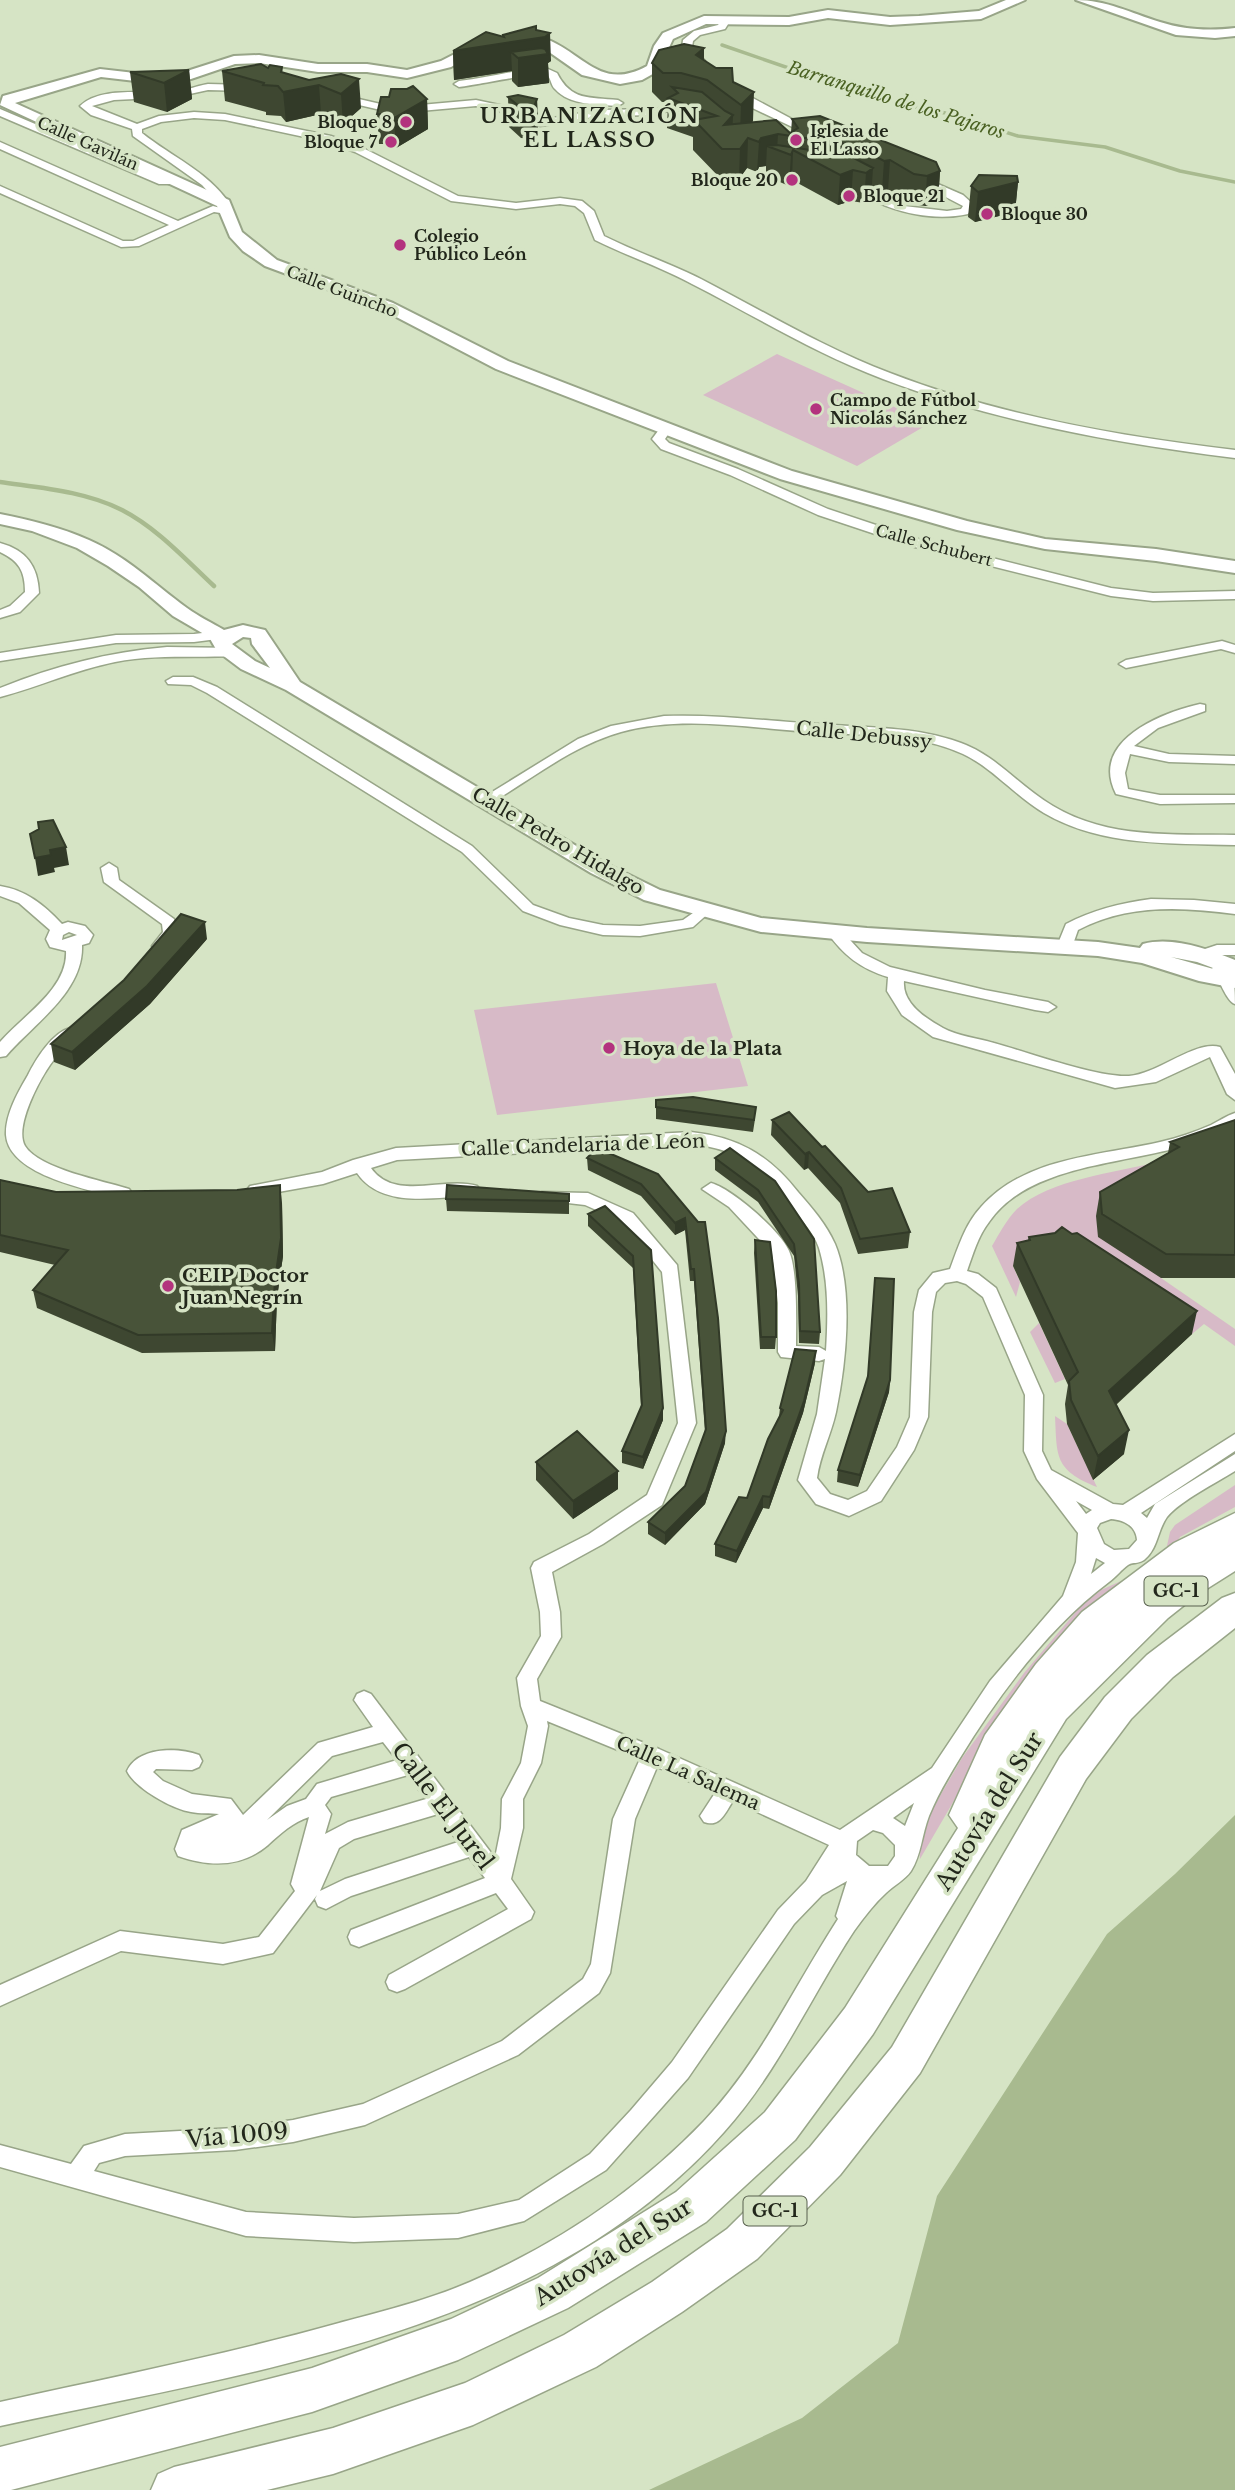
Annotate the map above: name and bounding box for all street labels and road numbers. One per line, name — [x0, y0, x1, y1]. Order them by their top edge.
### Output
street label: Calle Gavilán — [34, 112, 142, 174]
street label: Calle Guincho — [284, 261, 400, 321]
street label: Calle Schubert — [874, 520, 994, 570]
street label: Calle Debussy — [795, 716, 933, 754]
street label: Calle Pedro Hidalgo — [468, 782, 648, 900]
street label: Calle Candelaria de León — [460, 1129, 706, 1161]
road number: GC-1 — [1144, 1576, 1208, 1606]
street label: Autovía del Sur — [929, 1727, 1049, 1896]
street label: Calle La Salema — [613, 1731, 764, 1815]
street label: Calle El Jurel — [386, 1737, 500, 1875]
street label: Vía 1009 — [184, 2117, 289, 2153]
street label: Autovía del Sur — [528, 2192, 697, 2312]
road number: GC-1 — [744, 2196, 806, 2225]

